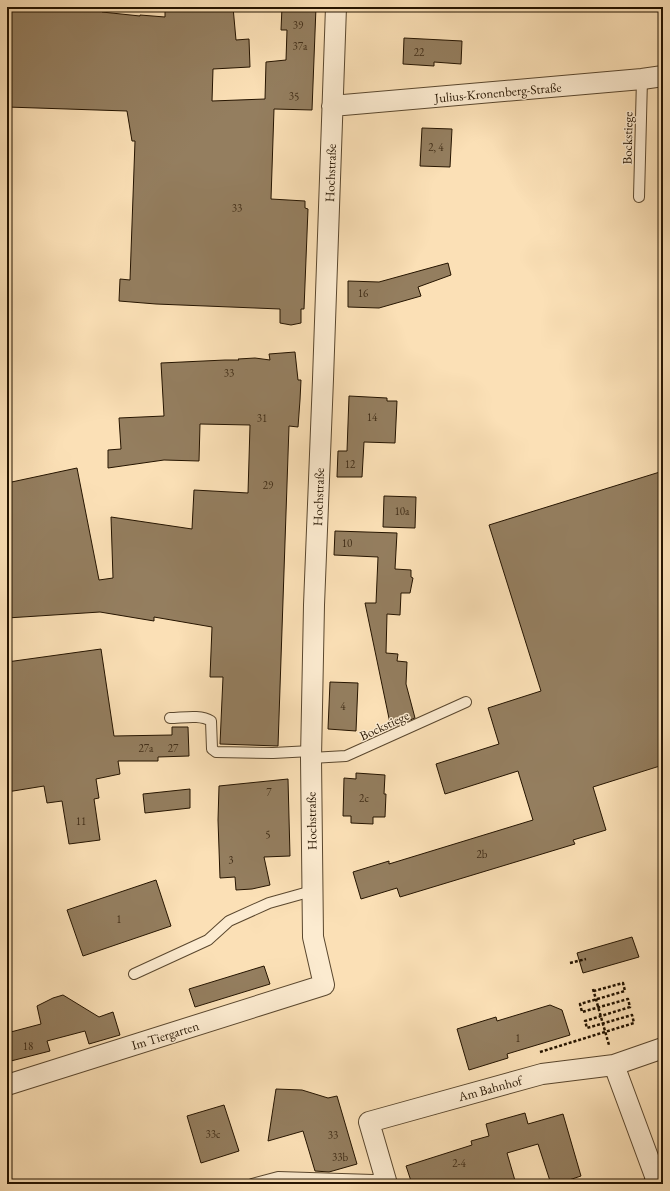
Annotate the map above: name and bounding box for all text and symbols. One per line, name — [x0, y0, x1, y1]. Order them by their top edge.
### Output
house number: 39 — [293, 18, 304, 32]
house number: 37a — [293, 39, 308, 53]
house number: 22 — [414, 45, 425, 59]
street label: Julius-Kronenberg-Straße — [433, 78, 562, 107]
house number: 35 — [289, 89, 299, 103]
street label: Bockstiege — [619, 112, 636, 165]
house number: 2, 4 — [428, 140, 444, 154]
street label: Hochstraße — [321, 144, 340, 202]
house number: 33 — [232, 201, 242, 215]
house number: 16 — [358, 286, 369, 300]
house number: 33 — [224, 366, 234, 380]
house number: 14 — [367, 410, 378, 424]
house number: 31 — [257, 411, 267, 425]
house number: 12 — [345, 457, 356, 471]
street label: Hochstraße — [309, 468, 328, 526]
house number: 29 — [263, 478, 274, 492]
house number: 10a — [395, 504, 410, 518]
house number: 10 — [342, 536, 352, 550]
house number: 4 — [340, 699, 346, 713]
street label: Bockstiege — [357, 707, 412, 744]
house number: 27a — [139, 741, 154, 755]
house number: 27 — [168, 741, 179, 755]
house number: 7 — [266, 785, 272, 799]
house number: 2c — [359, 791, 369, 805]
street label: Hochstraße — [302, 792, 321, 850]
house number: 11 — [76, 814, 86, 828]
house number: 5 — [265, 827, 271, 841]
house number: 2b — [477, 847, 488, 861]
house number: 3 — [228, 853, 234, 867]
house number: 1 — [116, 912, 122, 926]
street label: Im Tiergarten — [129, 1017, 201, 1054]
house number: 1 — [515, 1031, 521, 1045]
house number: 18 — [23, 1039, 33, 1053]
street label: Am Bahnhof — [455, 1071, 526, 1105]
house number: 33c — [205, 1127, 221, 1141]
house number: 33 — [328, 1128, 338, 1142]
house number: 33b — [332, 1150, 348, 1164]
house number: 2-4 — [452, 1156, 467, 1170]

